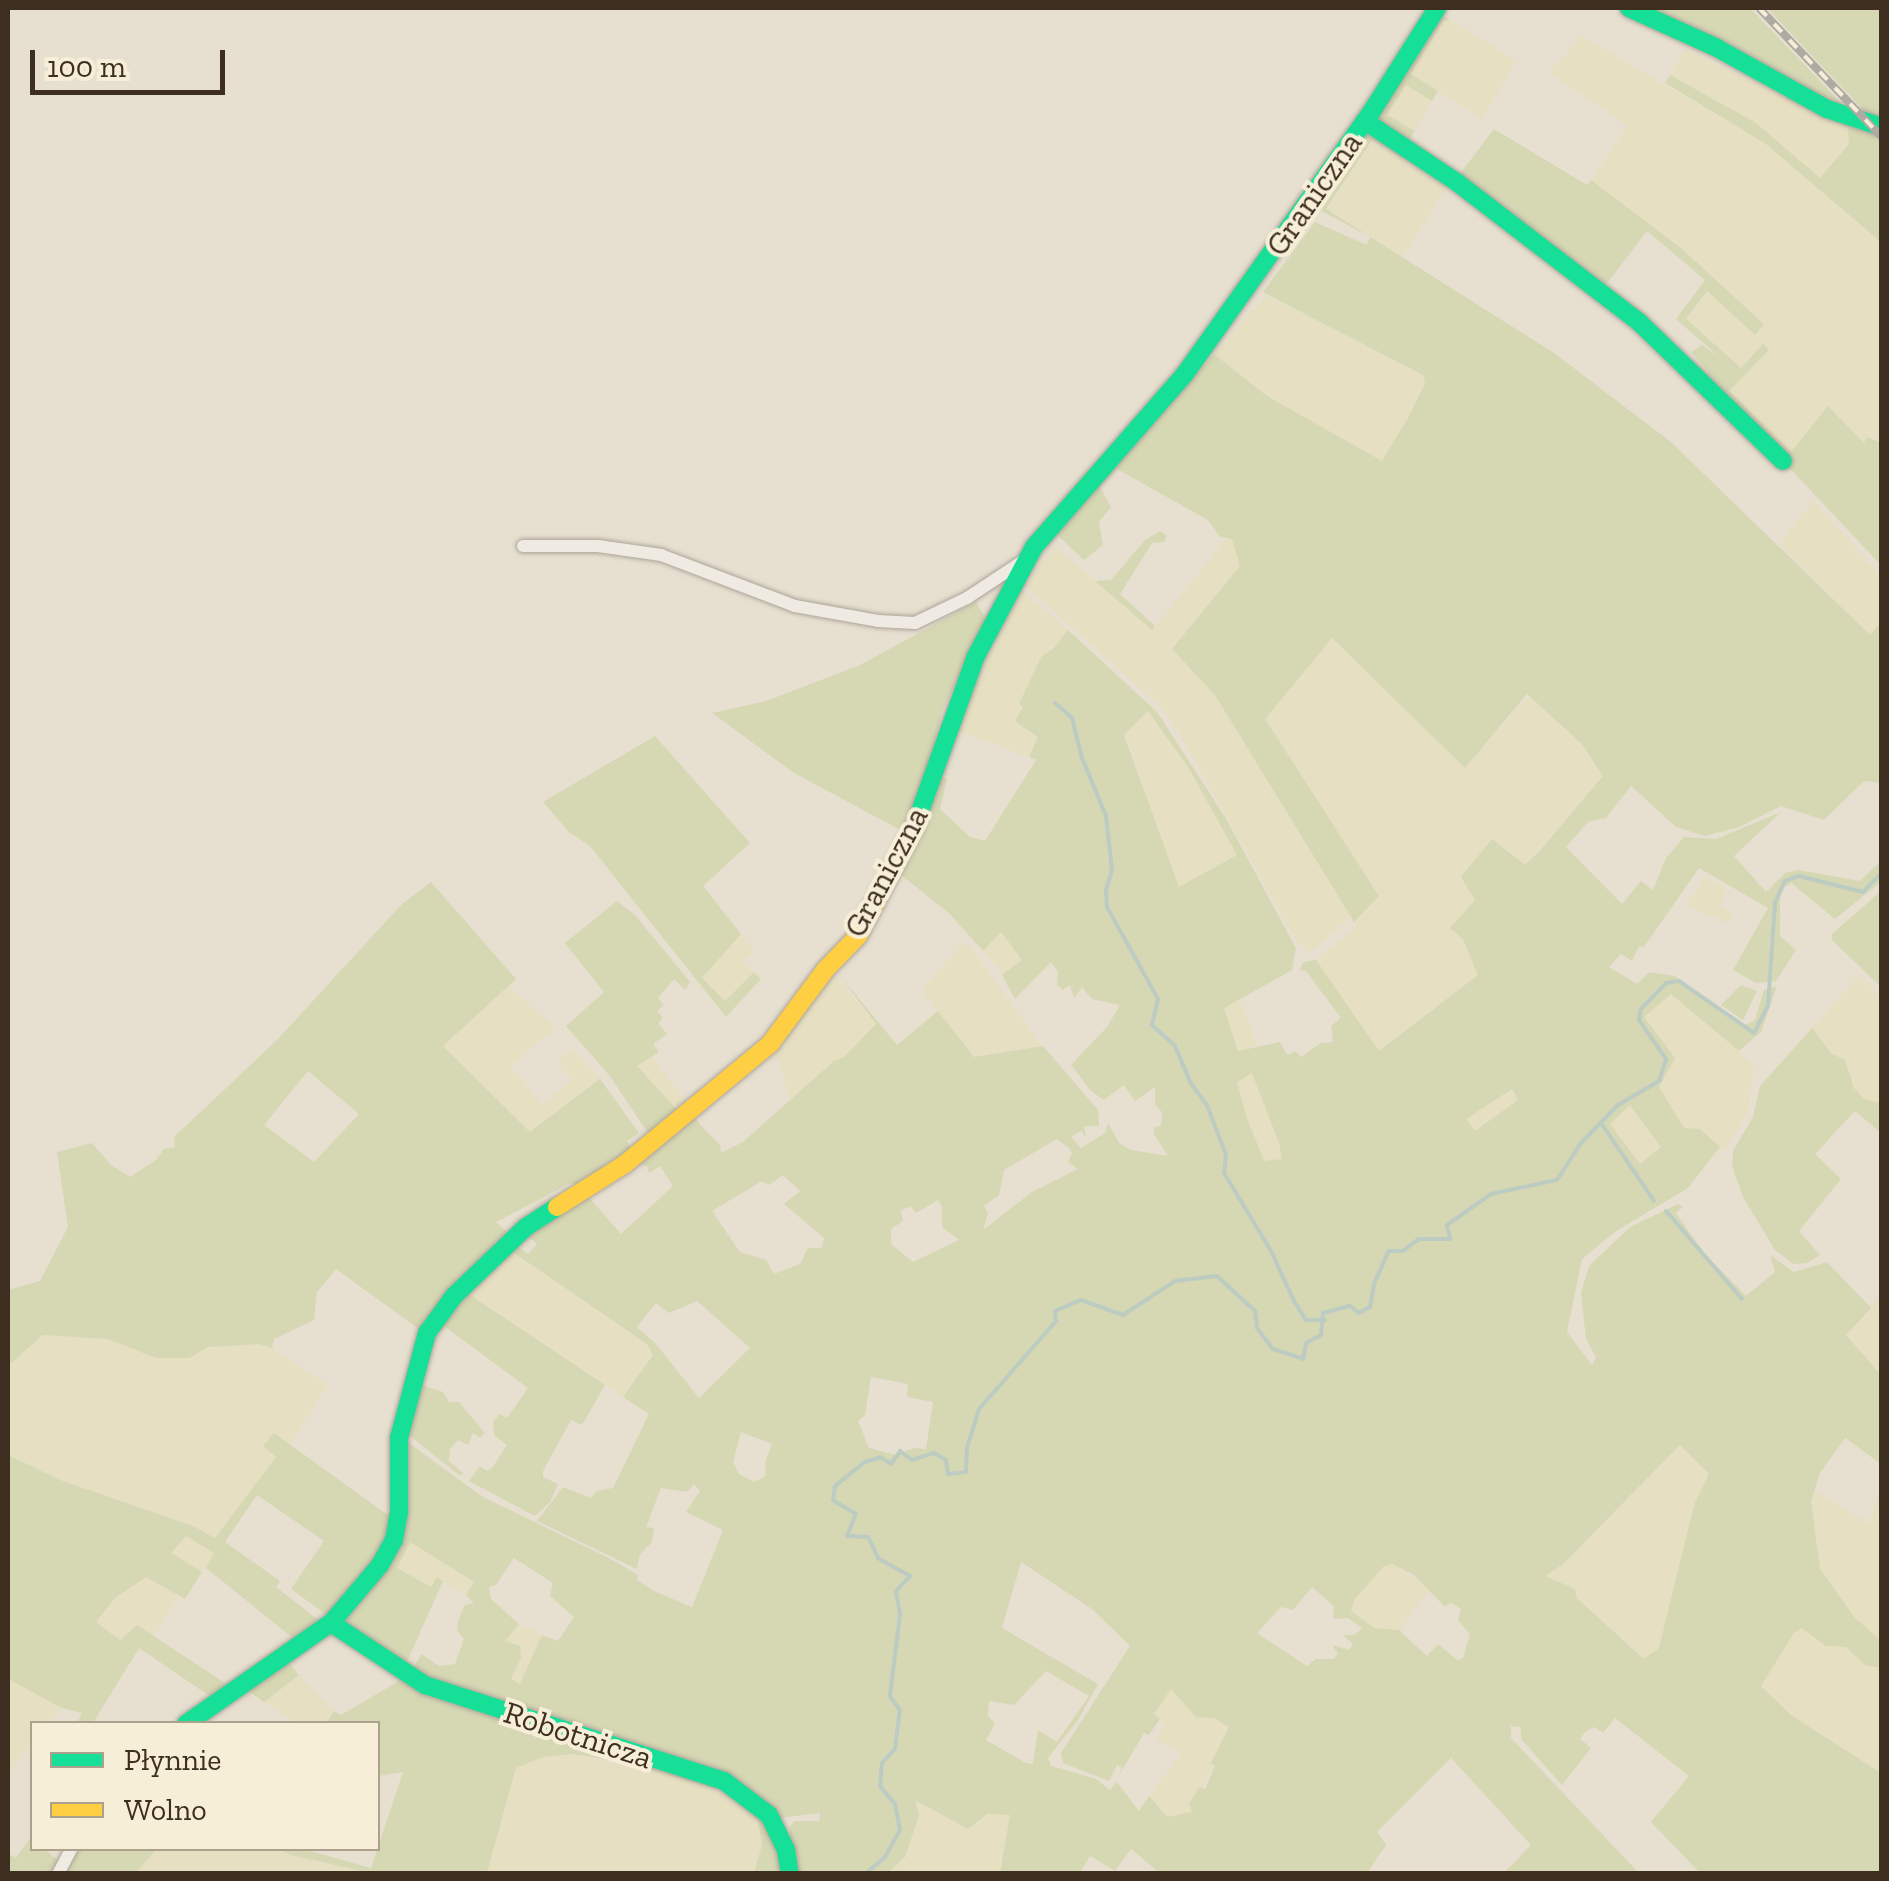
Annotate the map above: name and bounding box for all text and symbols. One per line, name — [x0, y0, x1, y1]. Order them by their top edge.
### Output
scale bar — [35, 30, 230, 92]
text: 100 m — [47, 49, 126, 85]
street label: Graniczna — [1258, 125, 1370, 263]
street label: Graniczna — [836, 800, 936, 944]
street label: Robotnicza — [499, 1693, 657, 1777]
legend — [30, 1721, 380, 1851]
text: Płynnie — [124, 1742, 221, 1778]
text: Wolno — [124, 1792, 207, 1828]

